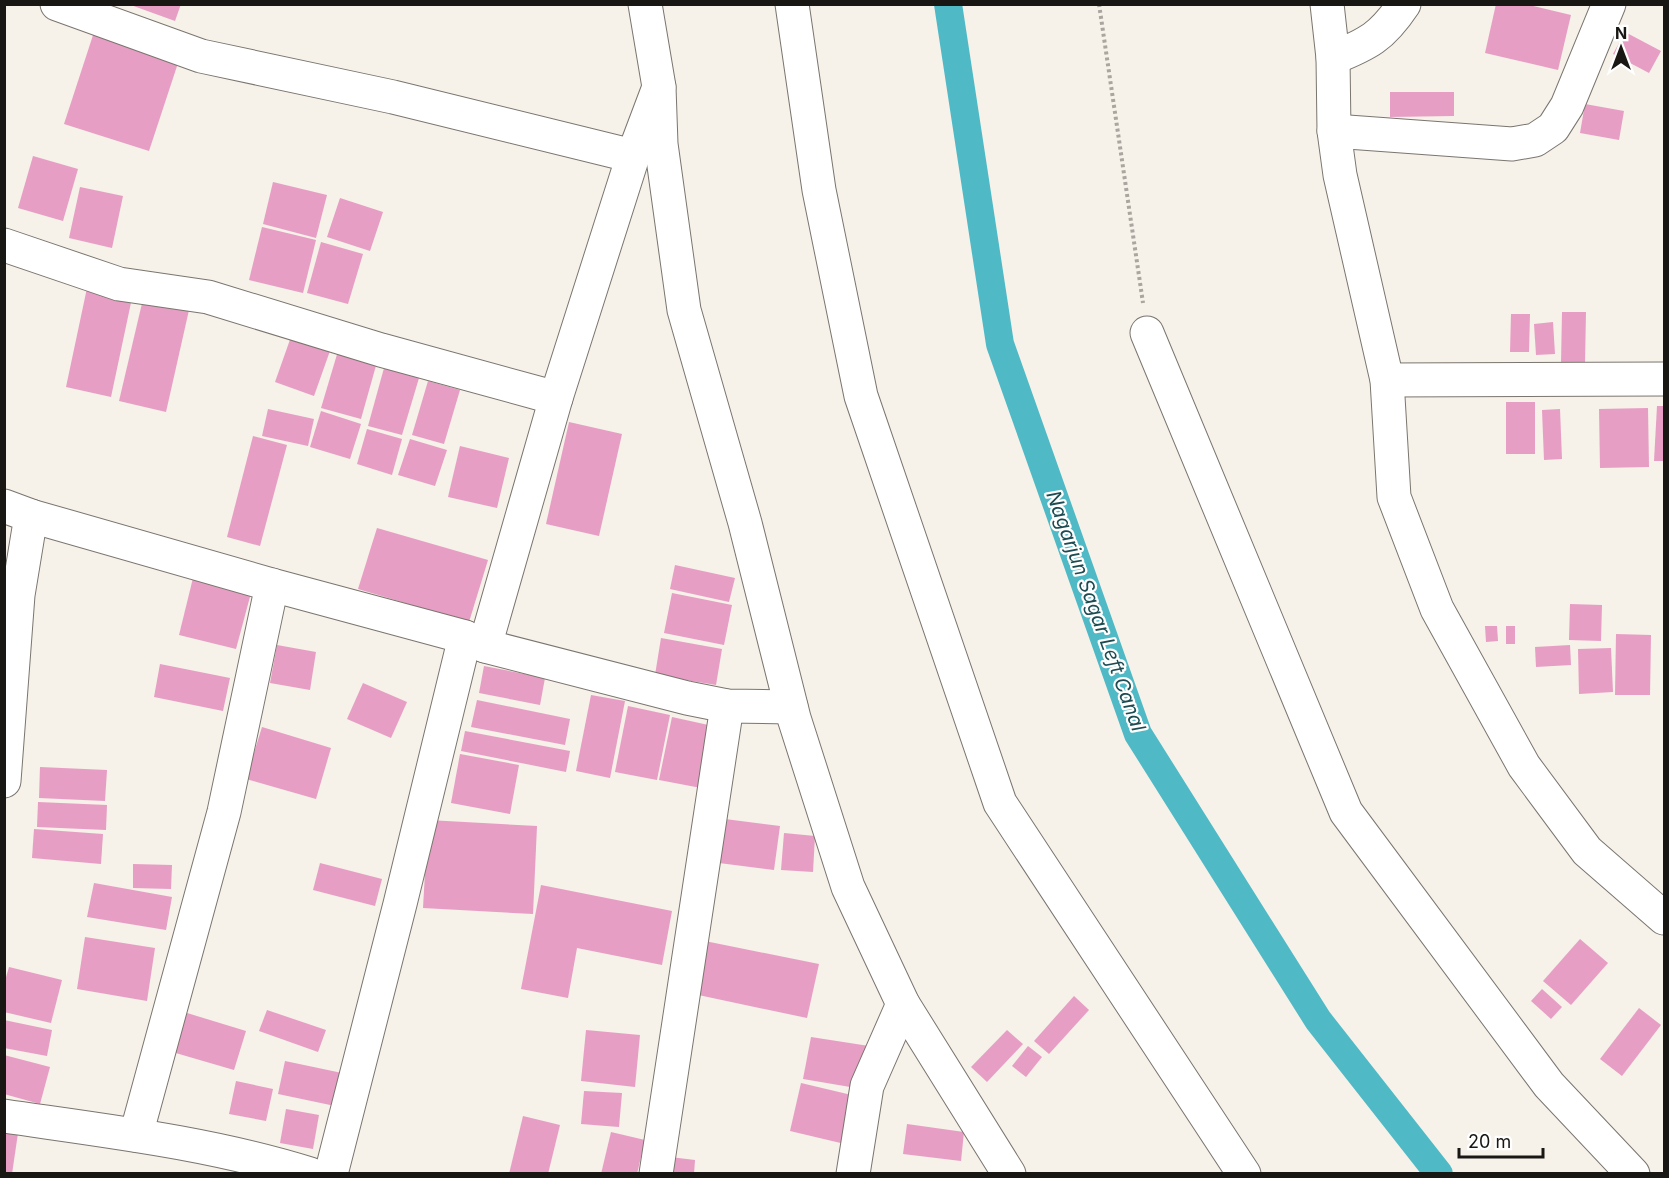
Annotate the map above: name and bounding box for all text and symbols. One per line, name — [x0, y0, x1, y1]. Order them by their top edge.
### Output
north arrow — [1591, 18, 1651, 78]
text: N — [1615, 23, 1627, 43]
water label: Nagarjun Sagar Left Canal — [1041, 487, 1151, 735]
scale bar — [1459, 1121, 1543, 1159]
text: 20 m — [1468, 1131, 1511, 1152]

